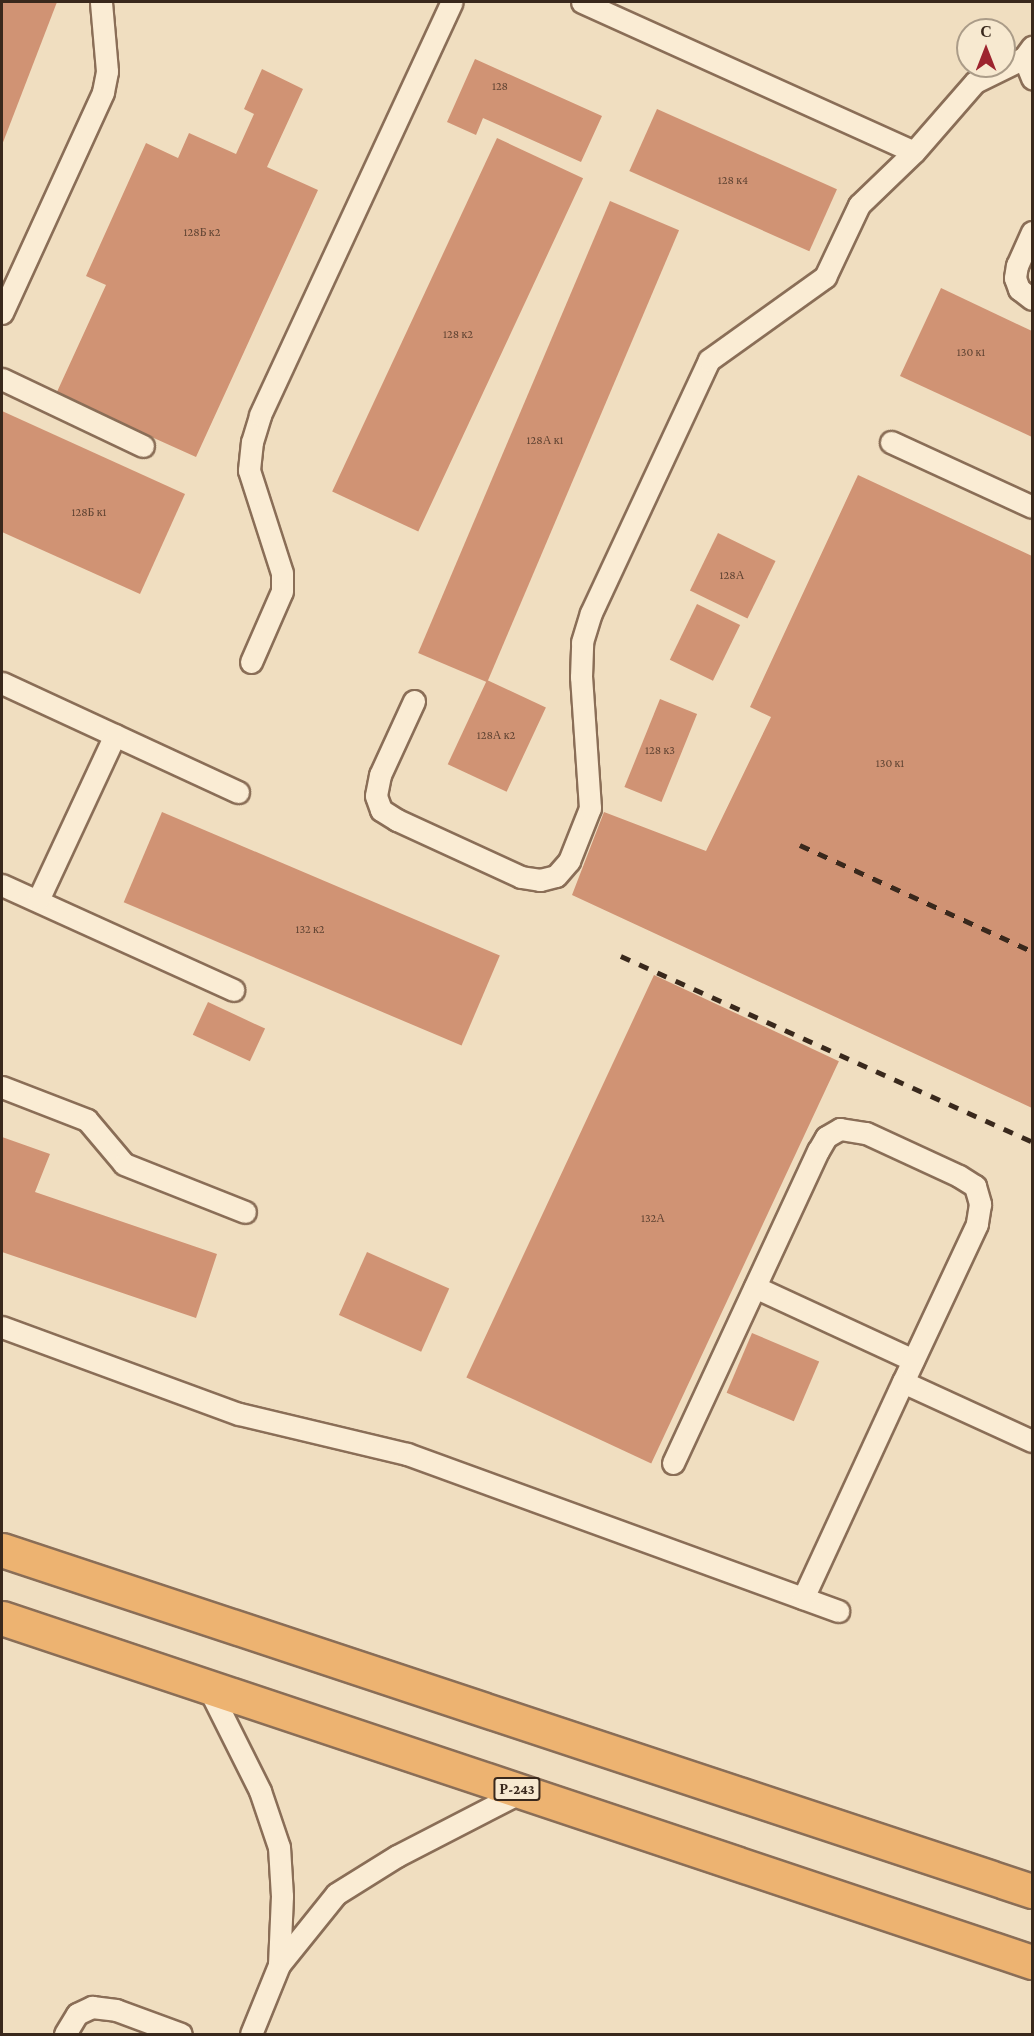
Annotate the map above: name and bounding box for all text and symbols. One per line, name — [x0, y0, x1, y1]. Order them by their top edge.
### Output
north arrow — [956, 18, 1016, 78]
text: С — [980, 23, 992, 40]
house number: 128 — [492, 80, 508, 94]
house number: 128 к4 — [718, 174, 748, 188]
house number: 128Б к2 — [184, 226, 220, 240]
house number: 128 к2 — [443, 328, 473, 342]
house number: 130 к1 — [957, 346, 985, 360]
house number: 128А к1 — [527, 434, 563, 448]
house number: 128Б к1 — [71, 506, 107, 520]
house number: 128А — [720, 569, 744, 583]
house number: 128А к2 — [477, 729, 515, 743]
house number: 128 к3 — [645, 744, 675, 758]
house number: 130 к1 — [876, 757, 904, 771]
house number: 132 к2 — [295, 923, 325, 937]
house number: 132А — [641, 1212, 665, 1226]
road number: Р-243 — [493, 1778, 541, 1800]

